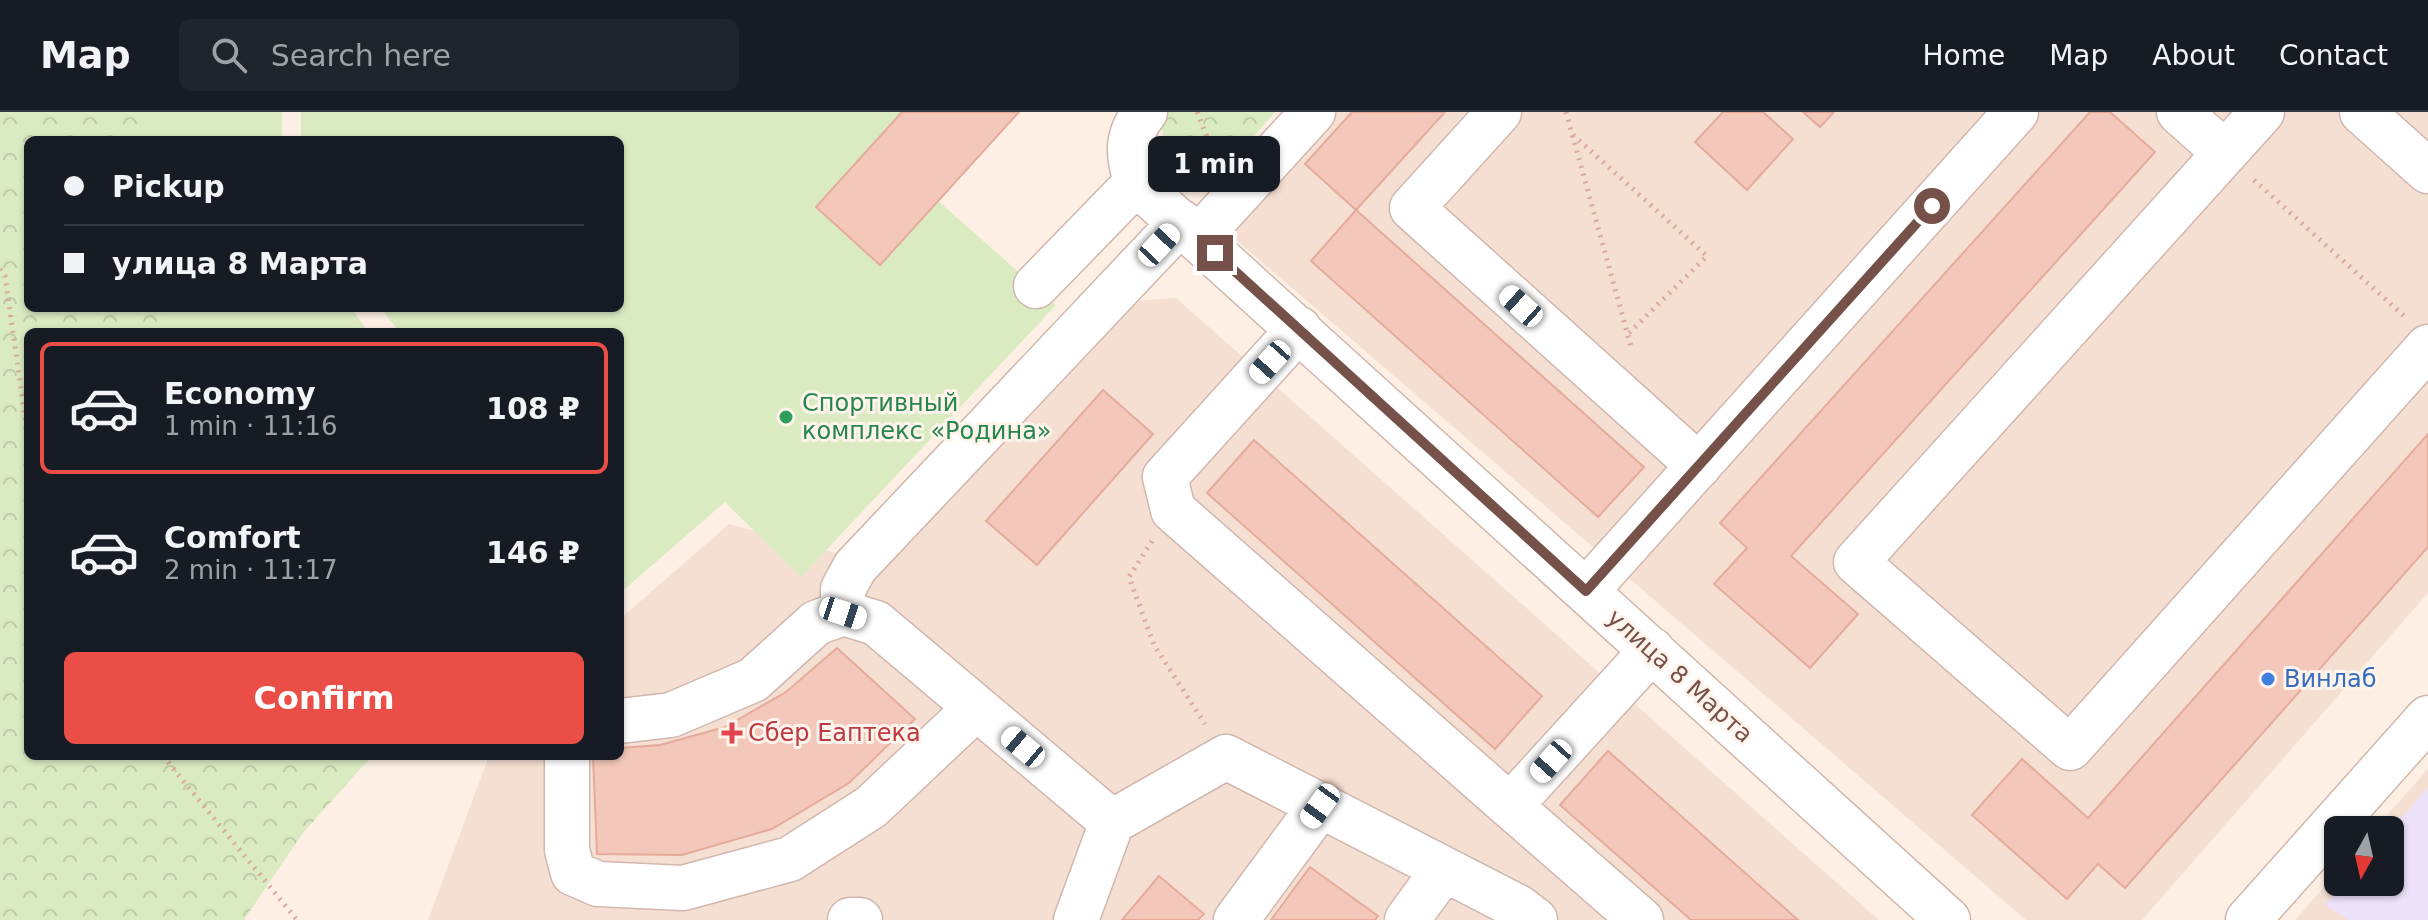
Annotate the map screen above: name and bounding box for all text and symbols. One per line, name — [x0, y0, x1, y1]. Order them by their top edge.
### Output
search box — [179, 19, 739, 91]
text: Map — [40, 33, 131, 77]
icon: search — [207, 33, 251, 77]
text: Search here — [271, 38, 451, 73]
text: Home — [1922, 39, 2005, 72]
text: Map — [2049, 39, 2108, 72]
text: About — [2152, 39, 2235, 72]
text: Contact — [2279, 39, 2388, 72]
callout: 1 min — [1149, 137, 1281, 193]
text: 1 min — [1173, 149, 1255, 179]
text: Pickup — [112, 169, 225, 204]
route start — [1914, 188, 1950, 224]
car — [1134, 219, 1184, 271]
route end — [1197, 235, 1233, 271]
text: улица 8 Марта — [112, 246, 368, 281]
car — [1495, 281, 1547, 331]
car — [1245, 336, 1295, 388]
icon: car — [68, 372, 140, 444]
text: Economy — [164, 376, 316, 411]
place label: Спортивный комплекс «Родина» — [802, 389, 1052, 445]
text: 108 ₽ — [486, 391, 580, 426]
marker: Спортивный комплекс «Родина» — [777, 408, 795, 426]
text: 1 min · 11:16 — [164, 411, 338, 441]
icon: car — [68, 516, 140, 588]
text: Comfort — [164, 520, 301, 555]
text: 146 ₽ — [486, 535, 580, 570]
text: 2 min · 11:17 — [164, 555, 338, 585]
car — [816, 594, 870, 632]
street label: улица 8 Марта — [1602, 603, 1758, 749]
button: Confirm — [64, 652, 584, 744]
place label: Винлаб — [2284, 665, 2377, 693]
marker: Винлаб — [2259, 670, 2277, 688]
place label: Сбер Еаптека — [748, 719, 921, 747]
car — [997, 722, 1049, 772]
marker: Сбер Еаптека — [723, 724, 741, 742]
car — [1526, 735, 1576, 787]
car — [1296, 780, 1344, 832]
north arrow — [2324, 816, 2404, 896]
map controls — [2324, 816, 2404, 896]

